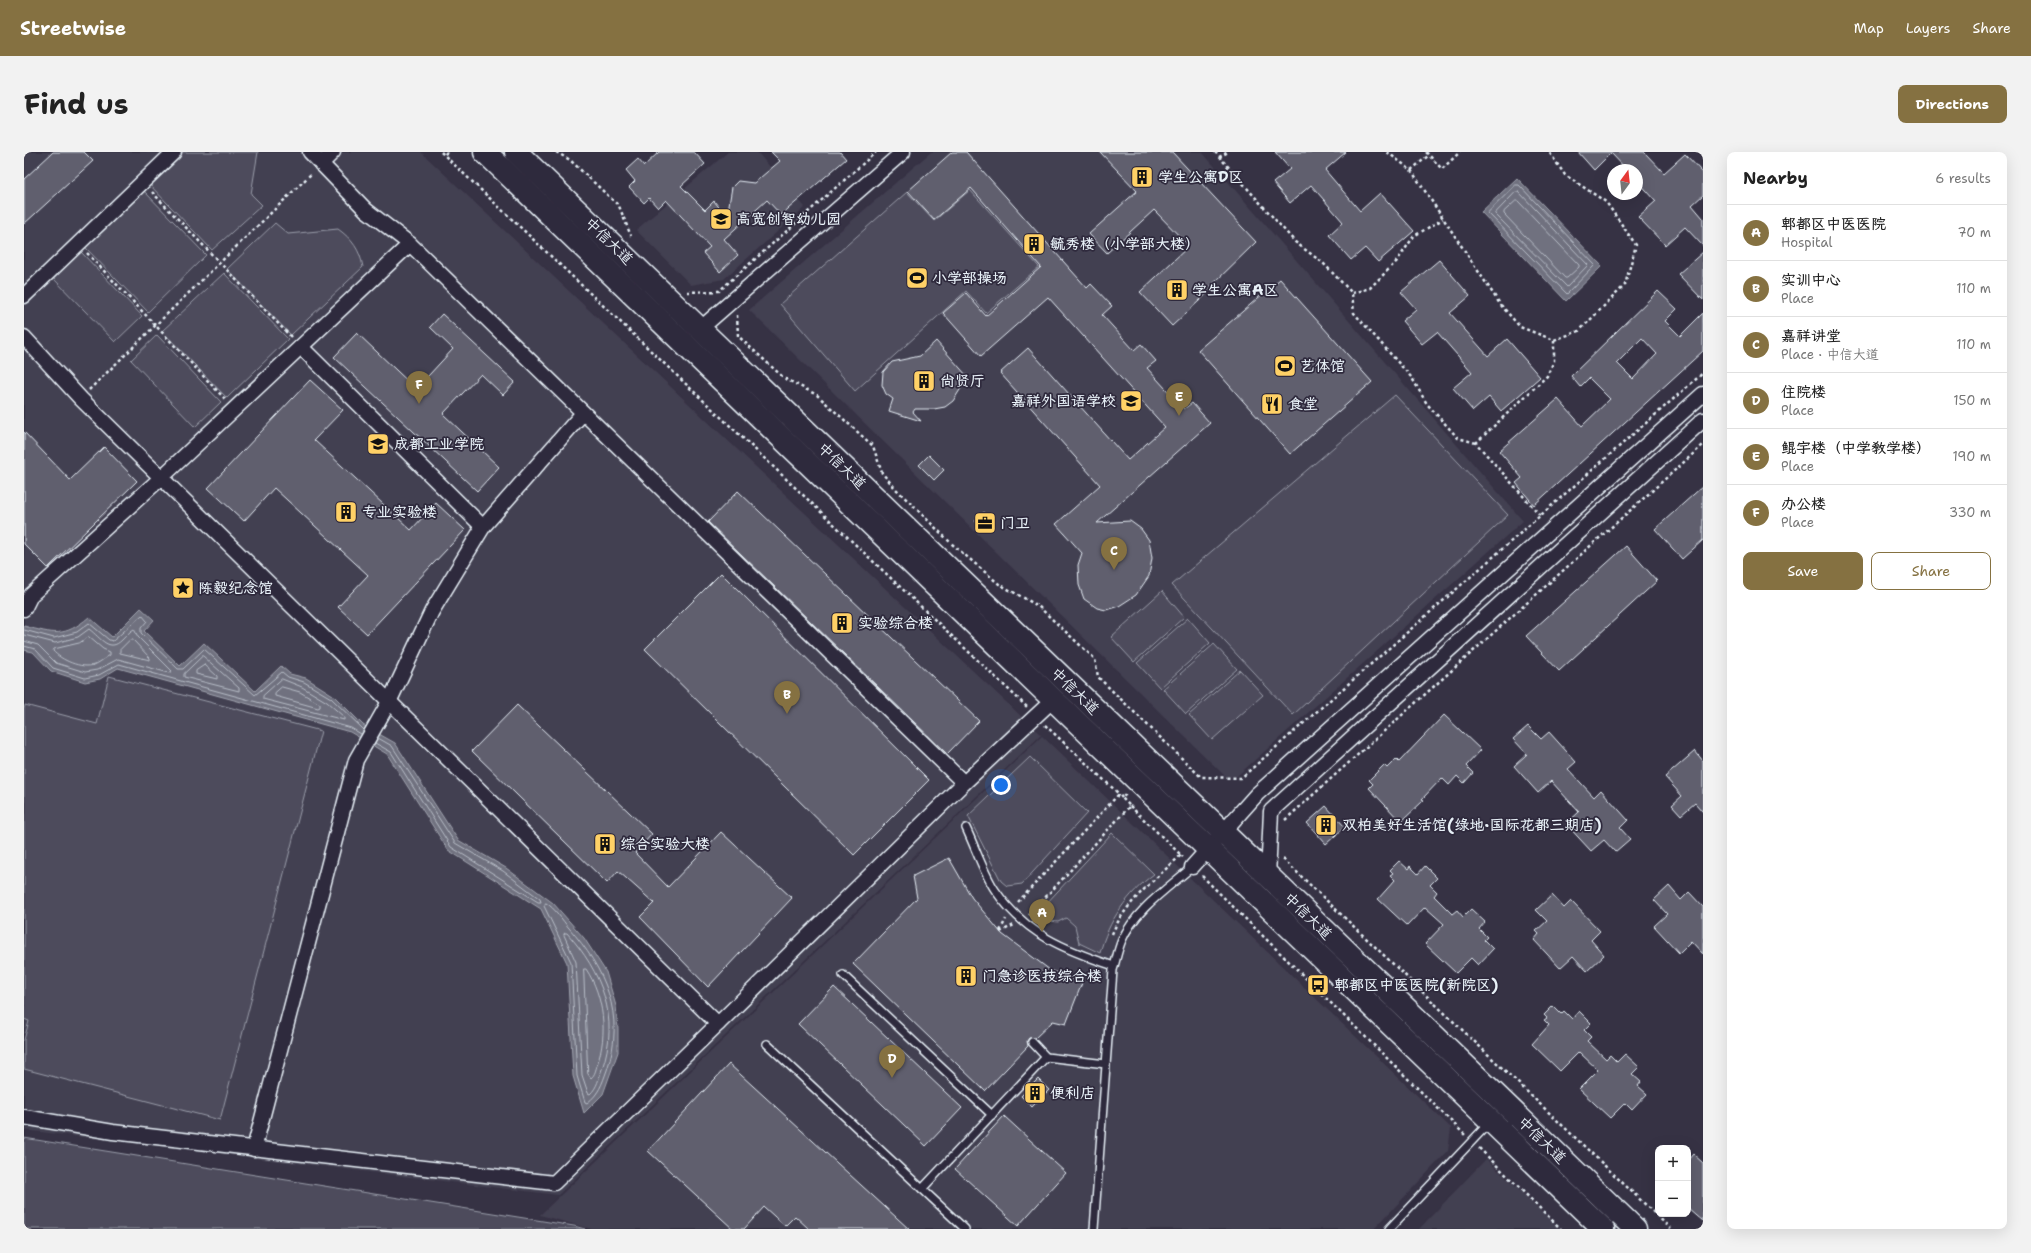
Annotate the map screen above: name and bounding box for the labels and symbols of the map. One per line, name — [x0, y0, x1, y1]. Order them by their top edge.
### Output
building icon: 学生公寓D区 — [1129, 164, 1155, 190]
north arrow — [1607, 164, 1643, 200]
place label: 学生公寓D区 — [1158, 167, 1244, 187]
school or university icon: 高宽创智幼儿园 — [708, 206, 734, 232]
place label: 高宽创智幼儿园 — [736, 209, 841, 229]
street label: 中信大道 — [580, 213, 638, 269]
building icon: 毓秀楼（小学部大楼） — [1021, 231, 1047, 257]
place label: 毓秀楼（小学部大楼） — [1050, 234, 1200, 254]
sports icon: 小学部操场 — [904, 265, 930, 291]
place label: 小学部操场 — [932, 268, 1007, 288]
building icon: 学生公寓A区 — [1164, 277, 1190, 303]
place label: 学生公寓A区 — [1192, 280, 1279, 300]
sports icon: 艺体馆 — [1272, 353, 1298, 379]
place label: 艺体馆 — [1300, 356, 1345, 376]
building icon: 尚贤厅 — [911, 368, 937, 394]
pin: F — [406, 371, 432, 404]
place label: 尚贤厅 — [940, 371, 985, 391]
pin: E — [1166, 383, 1192, 416]
school or university icon: 嘉祥外国语学校 — [1118, 388, 1144, 414]
place label: 嘉祥外国语学校 — [1011, 391, 1116, 411]
restaurant icon: 食堂 — [1259, 391, 1285, 417]
place label: 食堂 — [1288, 394, 1318, 414]
school or university icon: 成都工业学院 — [365, 431, 391, 457]
place label: 成都工业学院 — [394, 434, 484, 454]
street label: 中信大道 — [813, 438, 871, 494]
building icon: 专业实验楼 — [333, 499, 359, 525]
place label: 专业实验楼 — [362, 502, 437, 522]
office icon: 门卫 — [972, 510, 998, 536]
place label: 门卫 — [1000, 513, 1030, 533]
pin: C — [1101, 537, 1127, 570]
place icon: 陈毅纪念馆 — [170, 575, 196, 601]
place label: 陈毅纪念馆 — [198, 578, 273, 598]
building icon: 实验综合楼 — [829, 610, 855, 636]
place label: 实验综合楼 — [858, 613, 933, 633]
street label: 中信大道 — [1046, 663, 1104, 719]
pin: B — [774, 681, 800, 714]
your location — [991, 775, 1011, 795]
building icon: 双柏美好生活馆(绿地·国际花都三期店) — [1313, 812, 1339, 838]
place label: 双柏美好生活馆(绿地·国际花都三期店) — [1342, 815, 1602, 835]
building icon: 综合实验大楼 — [592, 831, 618, 857]
place label: 综合实验大楼 — [620, 834, 710, 854]
street label: 中信大道 — [1279, 888, 1337, 944]
pin: A — [1029, 899, 1055, 932]
building icon: 门急诊医技综合楼 — [953, 963, 979, 989]
place label: 门急诊医技综合楼 — [982, 966, 1102, 986]
bus stop icon: 郫都区中医医院(新院区) — [1305, 972, 1331, 998]
place label: 郫都区中医医院(新院区) — [1334, 975, 1498, 995]
pin: D — [879, 1045, 905, 1078]
building icon: 便利店 — [1022, 1080, 1048, 1106]
place label: 便利店 — [1050, 1083, 1095, 1103]
street label: 中信大道 — [1513, 1112, 1571, 1168]

